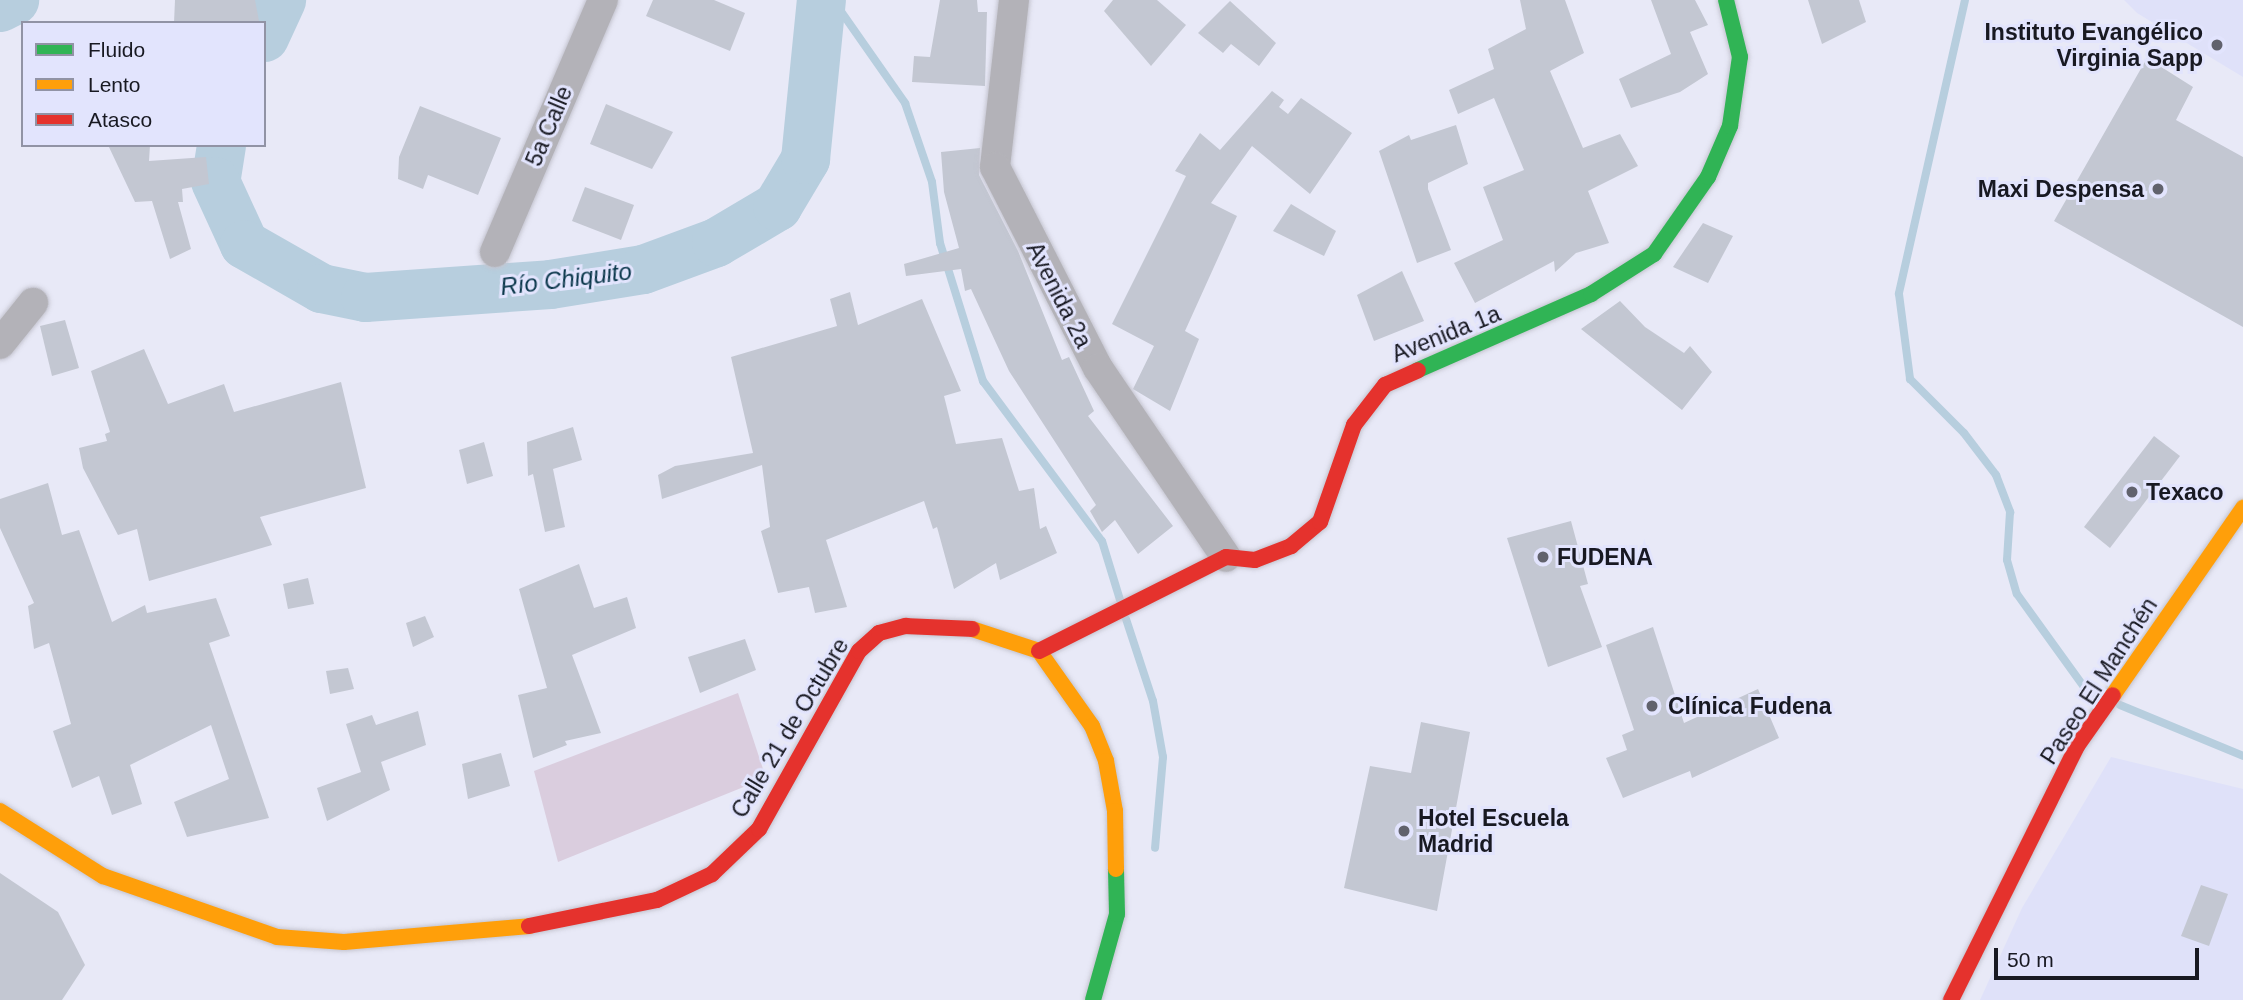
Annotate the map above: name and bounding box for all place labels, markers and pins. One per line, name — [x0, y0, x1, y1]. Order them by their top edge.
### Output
place label: Instituto Evangélico Virginia Sapp — [1984, 18, 2203, 72]
marker: Instituto Evangélico Virginia Sapp — [2209, 37, 2225, 53]
place label: Maxi Despensa — [1978, 175, 2144, 203]
marker: Maxi Despensa — [2150, 181, 2166, 197]
place label: Texaco — [2146, 478, 2224, 506]
marker: Texaco — [2124, 484, 2140, 500]
place label: FUDENA — [1557, 543, 1653, 571]
marker: FUDENA — [1535, 549, 1551, 565]
place label: Clínica Fudena — [1668, 692, 1832, 720]
marker: Clínica Fudena — [1642, 696, 1662, 716]
place label: Hotel Escuela Madrid — [1418, 804, 1569, 858]
marker: Hotel Escuela Madrid — [1396, 823, 1412, 839]

